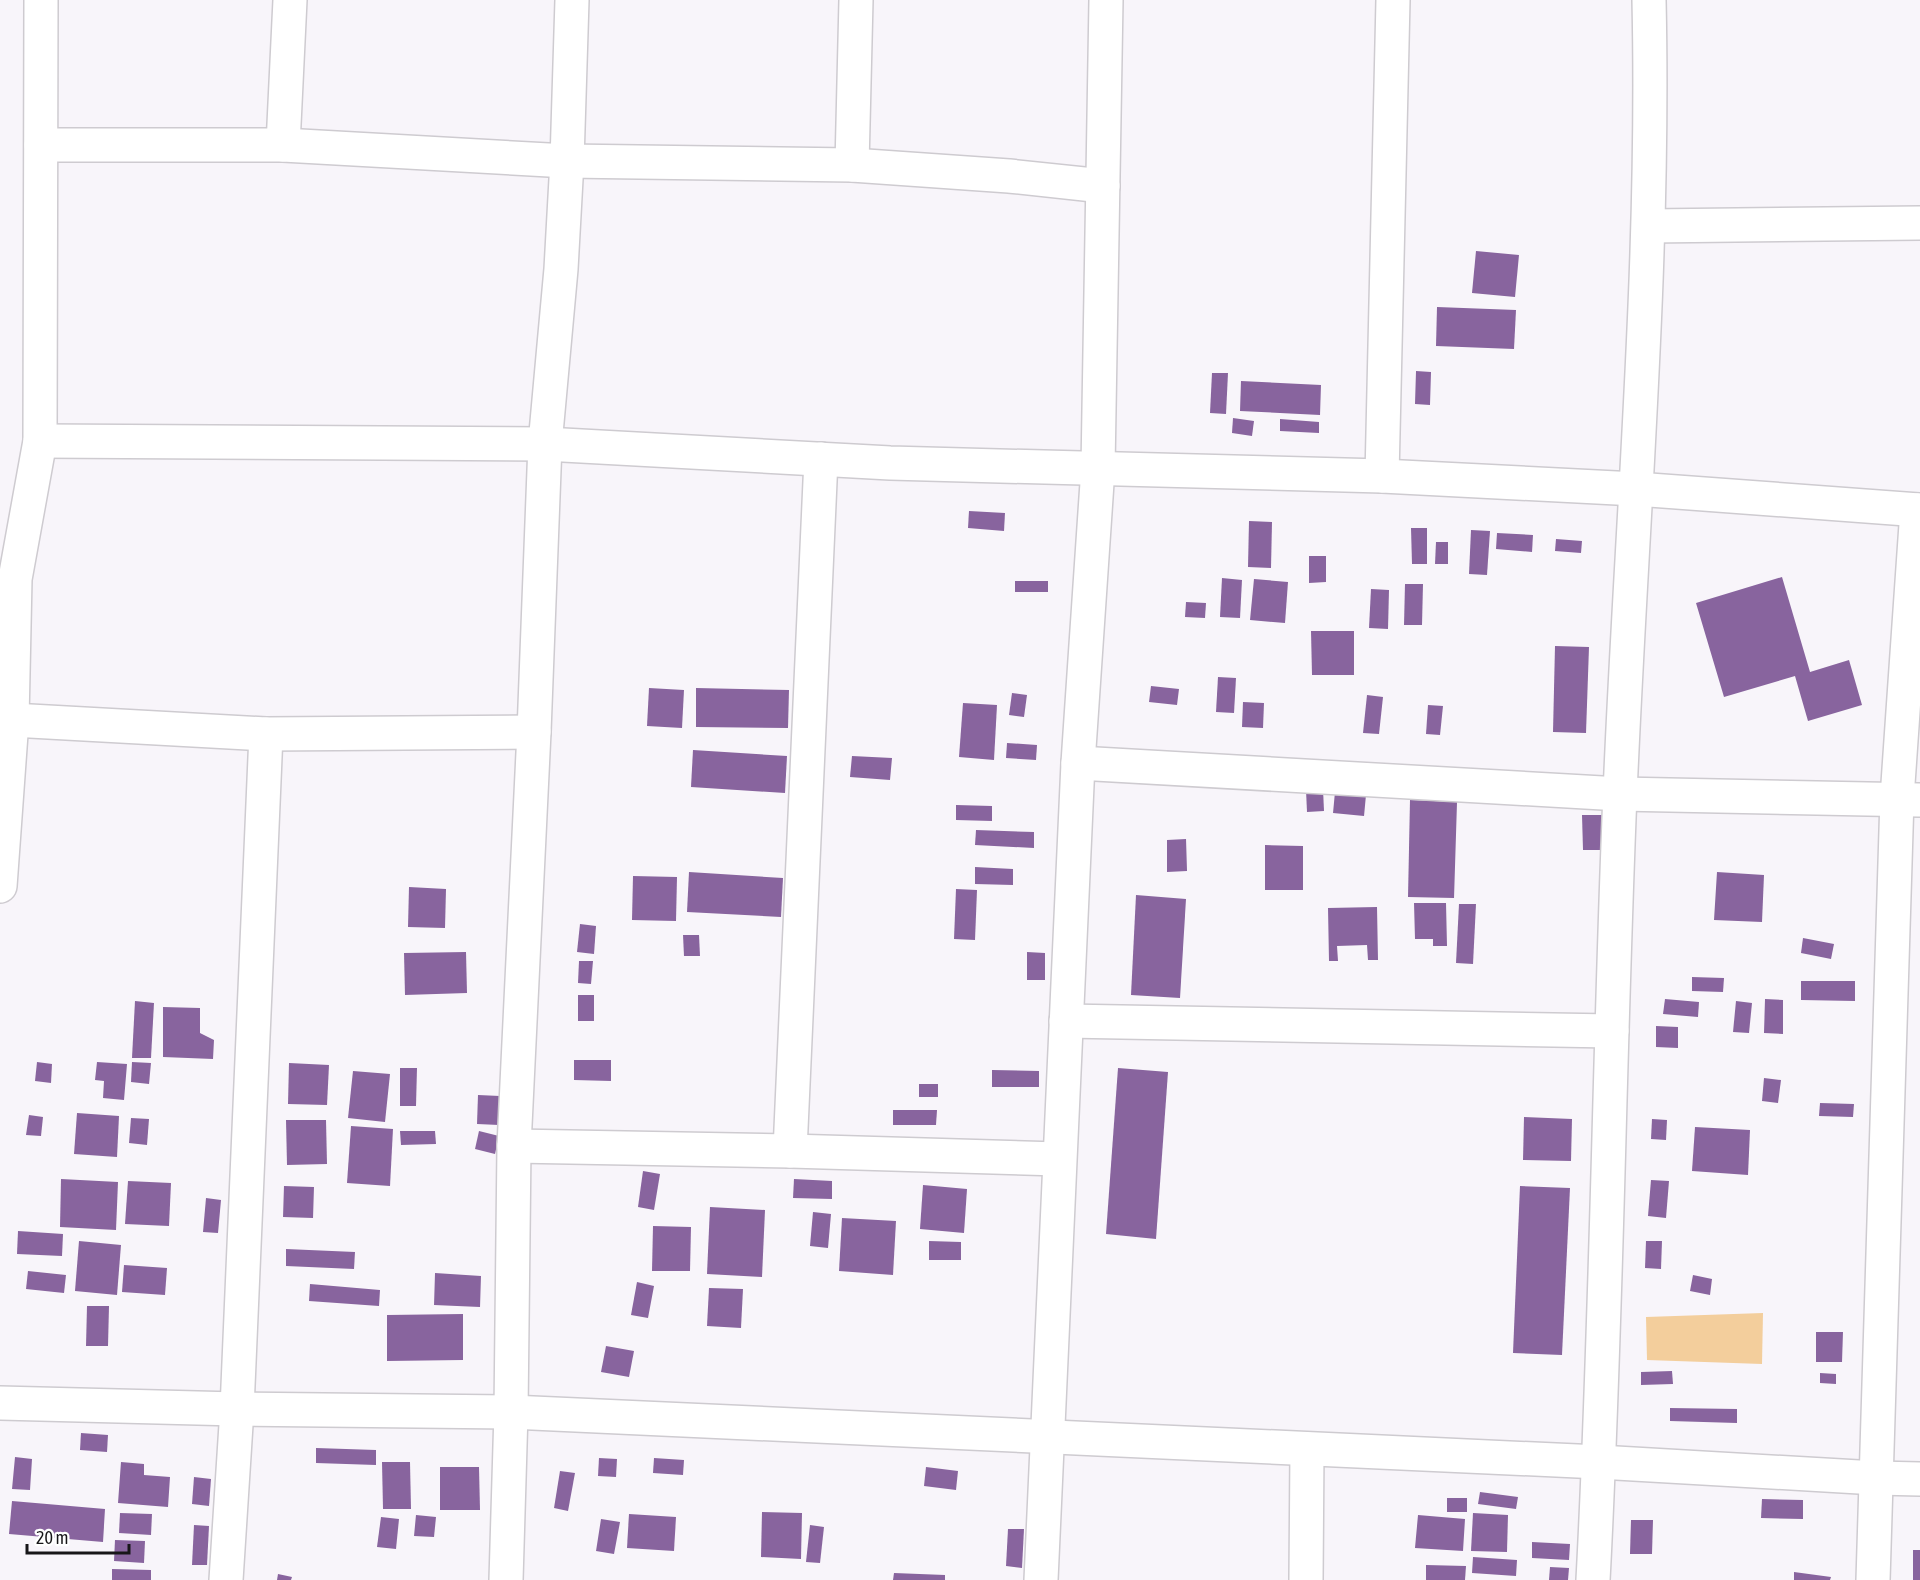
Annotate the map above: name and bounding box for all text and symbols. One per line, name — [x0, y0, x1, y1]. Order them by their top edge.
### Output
scale bar — [27, 1517, 129, 1555]
text: 20 m — [36, 1527, 68, 1548]

